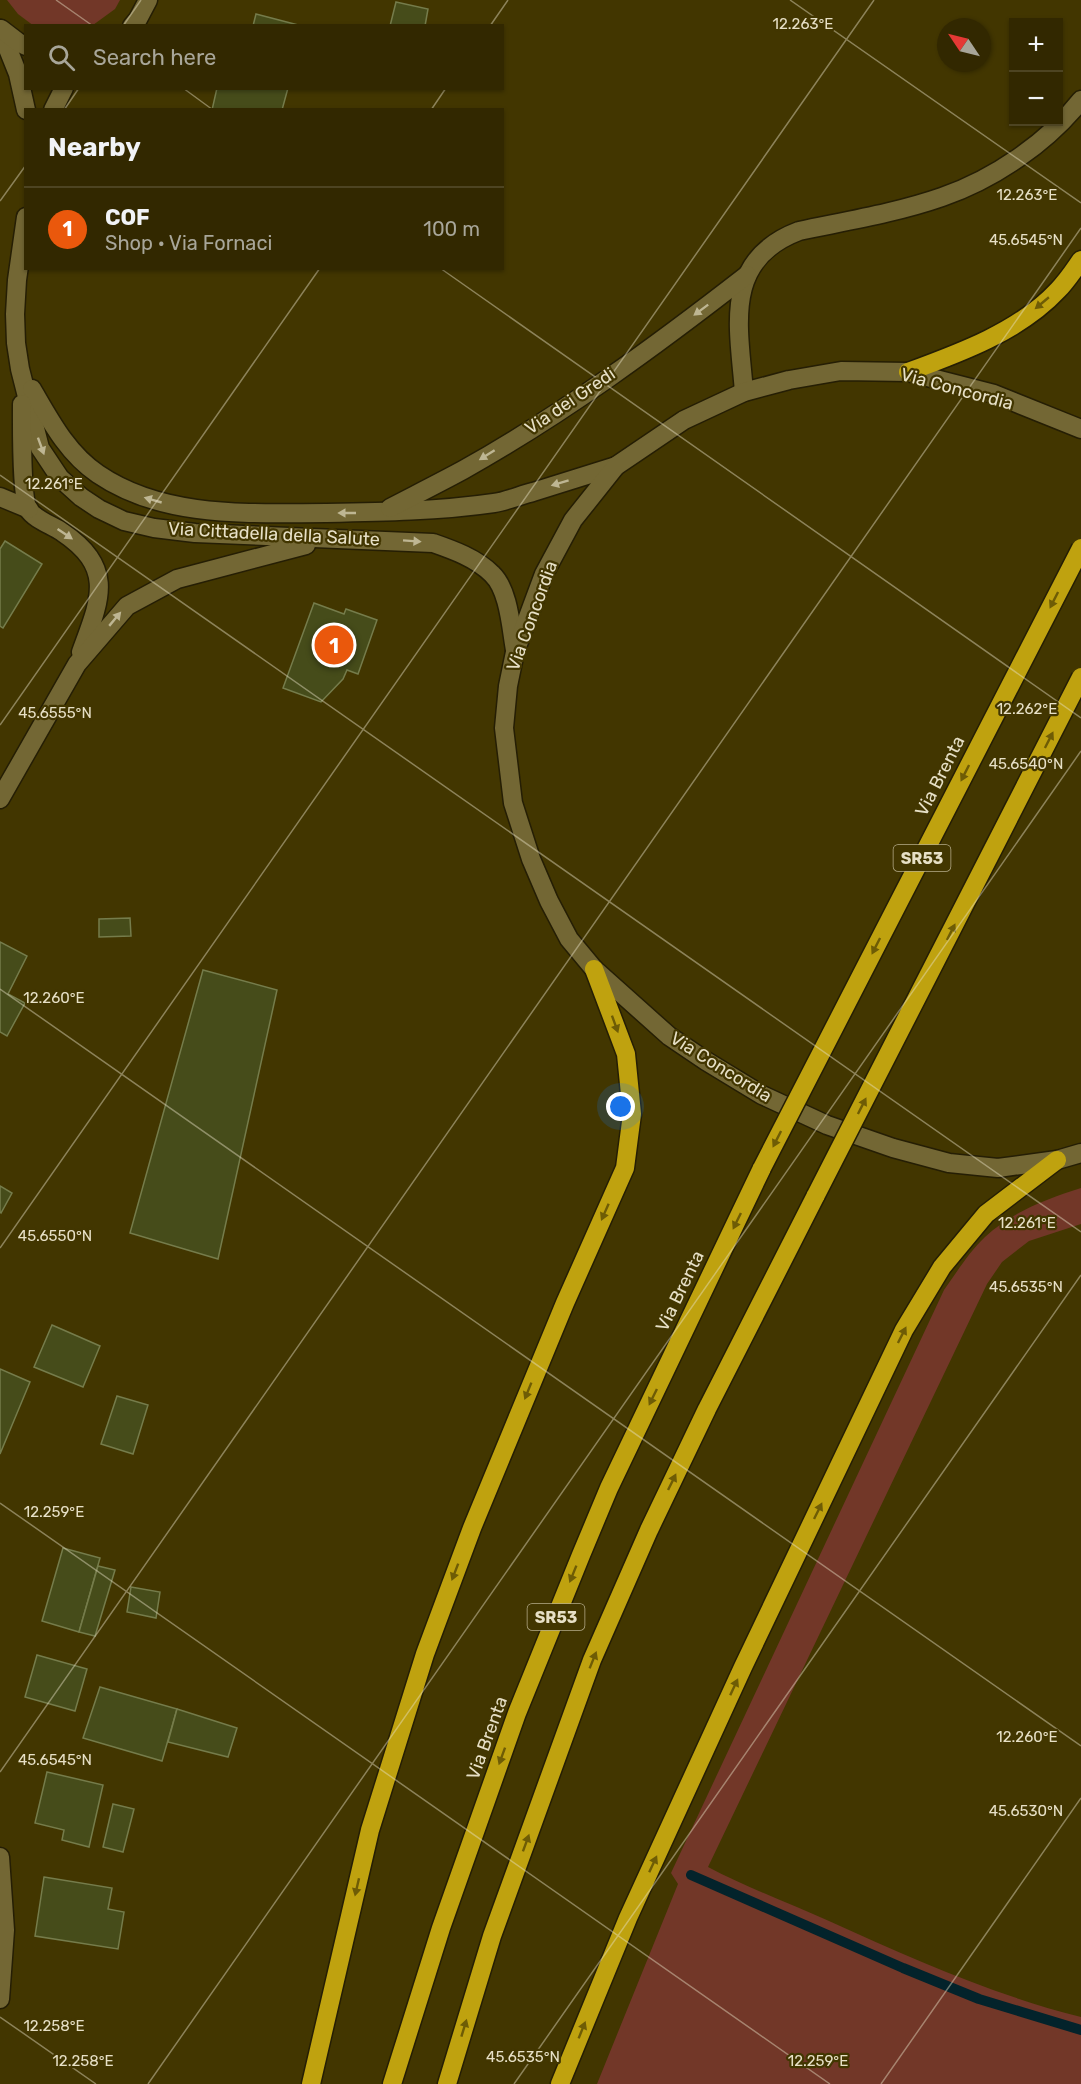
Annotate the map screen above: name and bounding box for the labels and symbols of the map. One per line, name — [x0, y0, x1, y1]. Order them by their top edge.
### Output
text: 12.263°E — [773, 15, 833, 33]
north arrow — [937, 18, 991, 72]
text: 12.263°E — [997, 186, 1057, 204]
text: 45.6545°N — [989, 231, 1063, 249]
one-way arrow — [1034, 297, 1050, 310]
one-way arrow — [693, 304, 709, 317]
street label: Via dei Gredi — [521, 363, 619, 439]
street label: Via Concordia — [898, 363, 1016, 415]
one-way arrow — [36, 437, 46, 455]
one-way arrow — [479, 449, 495, 460]
text: 12.261°E — [25, 475, 83, 493]
one-way arrow — [551, 479, 569, 489]
one-way arrow — [144, 495, 162, 504]
one-way arrow — [338, 508, 357, 518]
street label: Via Cittadella della Salute — [168, 517, 380, 551]
one-way arrow — [56, 528, 72, 540]
one-way arrow — [403, 536, 422, 546]
street label: Via Concordia — [502, 558, 562, 674]
one-way arrow — [1049, 591, 1059, 608]
one-way arrow — [108, 612, 121, 627]
pin: 1 — [314, 622, 354, 668]
text: 12.262°E — [997, 700, 1057, 718]
text: 45.6555°N — [18, 704, 92, 722]
one-way arrow — [1044, 731, 1054, 748]
street label: Via Brenta — [910, 732, 970, 820]
text: 45.6540°N — [989, 755, 1063, 773]
one-way arrow — [960, 765, 970, 782]
road number: SR53 — [894, 845, 950, 871]
one-way arrow — [946, 924, 955, 941]
one-way arrow — [871, 938, 881, 955]
text: 12.260°E — [23, 989, 85, 1007]
one-way arrow — [610, 1015, 620, 1033]
street label: Via Concordia — [666, 1027, 776, 1107]
your location — [606, 1092, 635, 1121]
one-way arrow — [857, 1097, 867, 1114]
one-way arrow — [773, 1130, 782, 1147]
one-way arrow — [600, 1203, 609, 1221]
one-way arrow — [733, 1212, 742, 1229]
text: 12.261°E — [998, 1214, 1056, 1232]
text: 45.6550°N — [18, 1227, 92, 1245]
street label: Via Brenta — [651, 1247, 709, 1335]
text: 45.6535°N — [989, 1278, 1063, 1296]
one-way arrow — [898, 1327, 907, 1344]
one-way arrow — [523, 1383, 533, 1401]
one-way arrow — [648, 1388, 657, 1405]
one-way arrow — [667, 1473, 677, 1490]
text: 12.259°E — [24, 1503, 84, 1521]
one-way arrow — [813, 1503, 822, 1520]
one-way arrow — [450, 1563, 460, 1581]
one-way arrow — [568, 1566, 578, 1584]
road number: SR53 — [528, 1604, 584, 1630]
one-way arrow — [588, 1651, 598, 1669]
one-way arrow — [729, 1678, 739, 1696]
street label: Via Brenta — [462, 1693, 512, 1783]
text: 12.260°E — [996, 1728, 1058, 1746]
one-way arrow — [497, 1747, 507, 1765]
text: 45.6545°N — [18, 1751, 92, 1769]
text: 45.6530°N — [989, 1802, 1063, 1820]
one-way arrow — [521, 1834, 531, 1852]
one-way arrow — [648, 1856, 657, 1873]
one-way arrow — [351, 1877, 361, 1896]
text: 12.258°E — [23, 2017, 85, 2035]
one-way arrow — [460, 2019, 469, 2037]
one-way arrow — [578, 2021, 587, 2039]
text: 45.6535°N — [486, 2048, 560, 2066]
text: 12.258°E — [52, 2052, 114, 2070]
text: 12.259°E — [788, 2052, 848, 2070]

